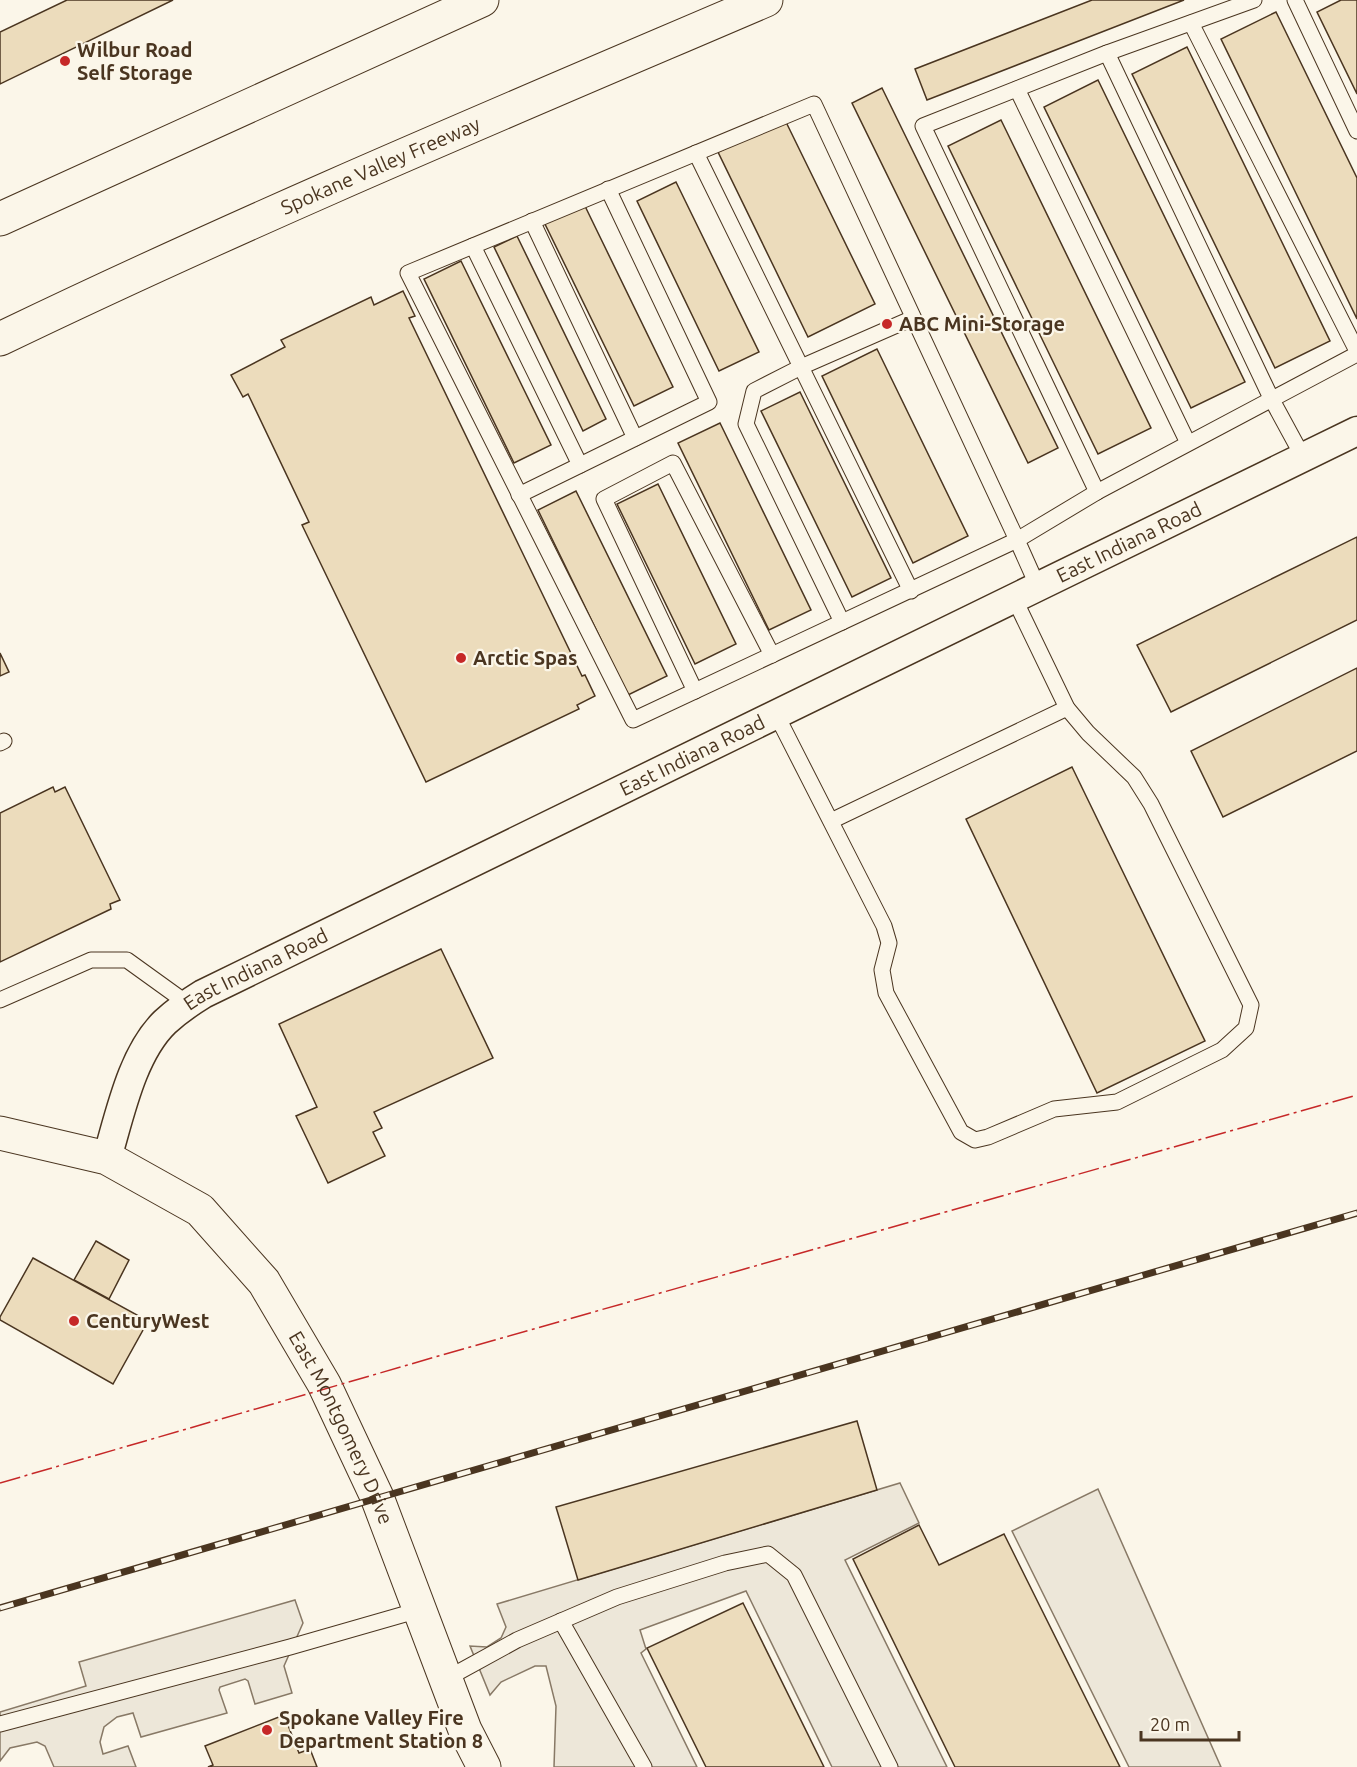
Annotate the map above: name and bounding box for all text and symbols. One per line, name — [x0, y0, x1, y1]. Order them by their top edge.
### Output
place label: Wilbur Road Self Storage — [77, 38, 193, 84]
marker: Wilbur Road Self Storage — [58, 54, 72, 68]
street label: Spokane Valley Freeway — [277, 112, 484, 219]
place label: ABC Mini-Storage — [899, 312, 1065, 335]
marker: ABC Mini-Storage — [880, 317, 894, 331]
street label: East Indiana Road — [1052, 497, 1205, 587]
place label: Arctic Spas — [473, 646, 577, 669]
marker: Arctic Spas — [454, 651, 468, 665]
street label: East Indiana Road — [616, 710, 768, 800]
street label: East Indiana Road — [179, 923, 331, 1015]
place label: CenturyWest — [86, 1309, 210, 1332]
marker: CenturyWest — [67, 1314, 81, 1328]
street label: East Montgomery Drive — [285, 1327, 398, 1527]
scale bar — [1141, 1704, 1238, 1742]
place label: Spokane Valley Fire Department Station 8 — [279, 1706, 483, 1752]
text: 20 m — [1150, 1714, 1190, 1734]
marker: Spokane Valley Fire Department Station 8 — [260, 1723, 274, 1737]

